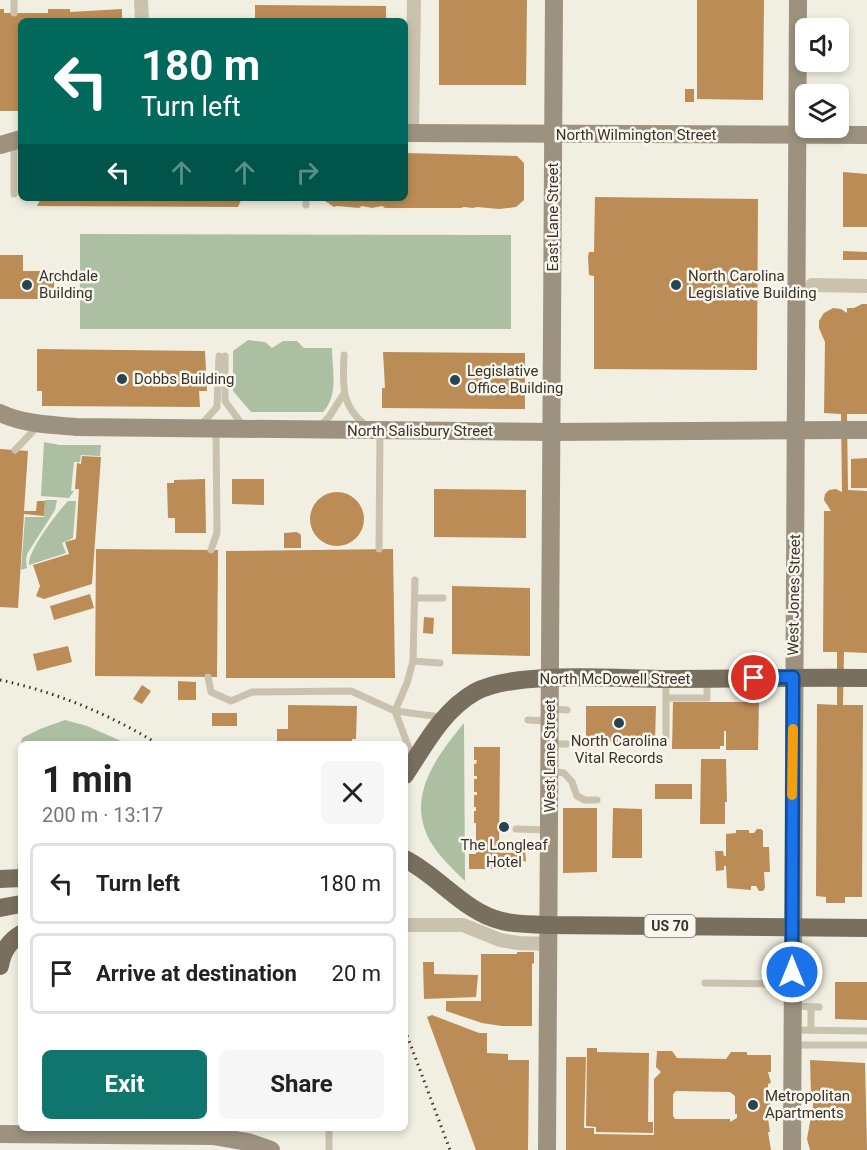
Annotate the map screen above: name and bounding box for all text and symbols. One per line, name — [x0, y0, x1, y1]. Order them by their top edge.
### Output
map controls — [795, 18, 849, 138]
button: sound — [795, 18, 849, 72]
text: 180 m — [141, 41, 260, 90]
icon: left — [42, 42, 120, 120]
button: layers — [795, 84, 849, 138]
text: Turn left — [141, 91, 241, 123]
street label: North Wilmington Street — [556, 126, 716, 144]
icon: left — [102, 156, 135, 189]
icon: ahead — [165, 156, 198, 189]
icon: ahead — [228, 156, 261, 189]
icon: right — [291, 156, 324, 189]
street label: East Lane Street — [544, 162, 562, 271]
place label: Archdale Building — [39, 267, 98, 302]
place label: North Carolina Legislative Building — [688, 267, 817, 302]
marker: Archdale Building — [20, 278, 34, 292]
marker: North Carolina Legislative Building — [669, 278, 683, 292]
place label: Legislative Office Building — [467, 362, 563, 397]
place label: Dobbs Building — [134, 370, 234, 388]
marker: Dobbs Building — [115, 372, 129, 386]
marker: Legislative Office Building — [448, 373, 462, 387]
street label: North Salisbury Street — [347, 422, 493, 440]
street label: West Jones Street — [784, 534, 804, 656]
pin — [728, 652, 779, 703]
icon: arrive — [737, 661, 770, 694]
street label: North McDowell Street — [540, 670, 690, 688]
street label: West Lane Street — [541, 699, 559, 813]
marker: North Carolina Vital Records — [612, 716, 626, 730]
place label: North Carolina Vital Records — [571, 732, 667, 767]
text: 1 min — [42, 759, 133, 801]
button: close — [321, 761, 384, 824]
text: 200 m · 13:17 — [42, 803, 163, 827]
marker: The Longleaf Hotel — [497, 820, 511, 834]
place label: The Longleaf Hotel — [460, 836, 548, 871]
icon: left — [45, 867, 78, 900]
text: Turn left — [96, 871, 180, 896]
text: 180 m — [319, 871, 381, 896]
road number: US 70 — [644, 915, 696, 937]
position arrow — [760, 940, 824, 1004]
icon: arrive — [45, 957, 78, 990]
text: Arrive at destination — [96, 961, 297, 986]
text: 20 m — [332, 961, 381, 986]
button: Exit — [42, 1050, 207, 1119]
button: Share — [219, 1050, 384, 1119]
place label: Metropolitan Apartments — [765, 1087, 850, 1122]
marker: Metropolitan Apartments — [746, 1098, 760, 1112]

